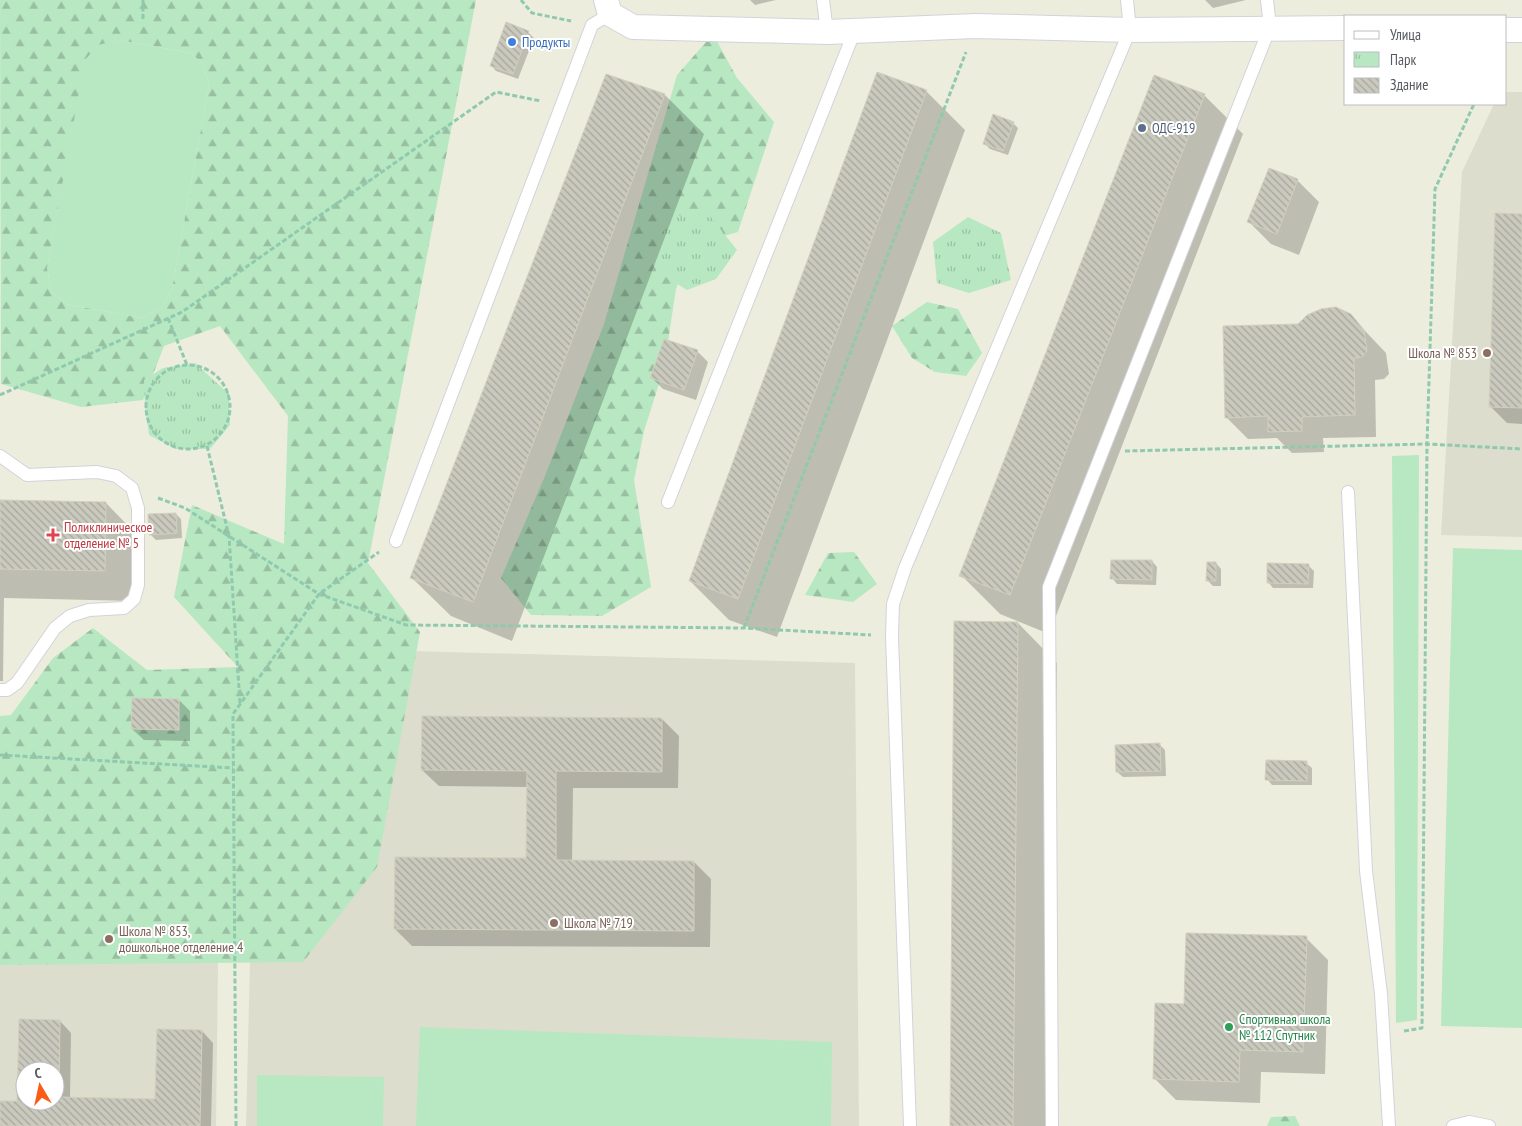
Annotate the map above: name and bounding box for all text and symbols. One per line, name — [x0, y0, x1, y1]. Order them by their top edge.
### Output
legend — [1344, 15, 1507, 105]
text: Улица — [1390, 25, 1421, 44]
place label: Продукты — [522, 33, 570, 51]
marker: Продукты — [506, 36, 518, 48]
text: Парк — [1390, 50, 1416, 69]
text: Здание — [1390, 75, 1428, 94]
place label: ОДС-919 — [1152, 119, 1195, 137]
marker: ОДС-919 — [1136, 122, 1148, 134]
place label: Школа № 853 — [1408, 344, 1477, 362]
marker: Школа № 853 — [1481, 347, 1493, 359]
place label: Поликлиническое отделение № 5 — [64, 518, 153, 552]
marker: Поликлиническое отделение № 5 — [46, 528, 60, 542]
place label: Школа № 719 — [564, 914, 633, 932]
marker: Школа № 719 — [548, 917, 560, 929]
place label: Школа № 853, дошкольное отделение 4 — [119, 922, 244, 956]
marker: Школа № 853, дошкольное отделение 4 — [103, 933, 115, 945]
place label: Спортивная школа № 112 Спутник — [1239, 1010, 1331, 1044]
marker: Спортивная школа № 112 Спутник — [1223, 1021, 1235, 1033]
north arrow — [15, 1061, 65, 1111]
text: С — [33, 1064, 43, 1083]

